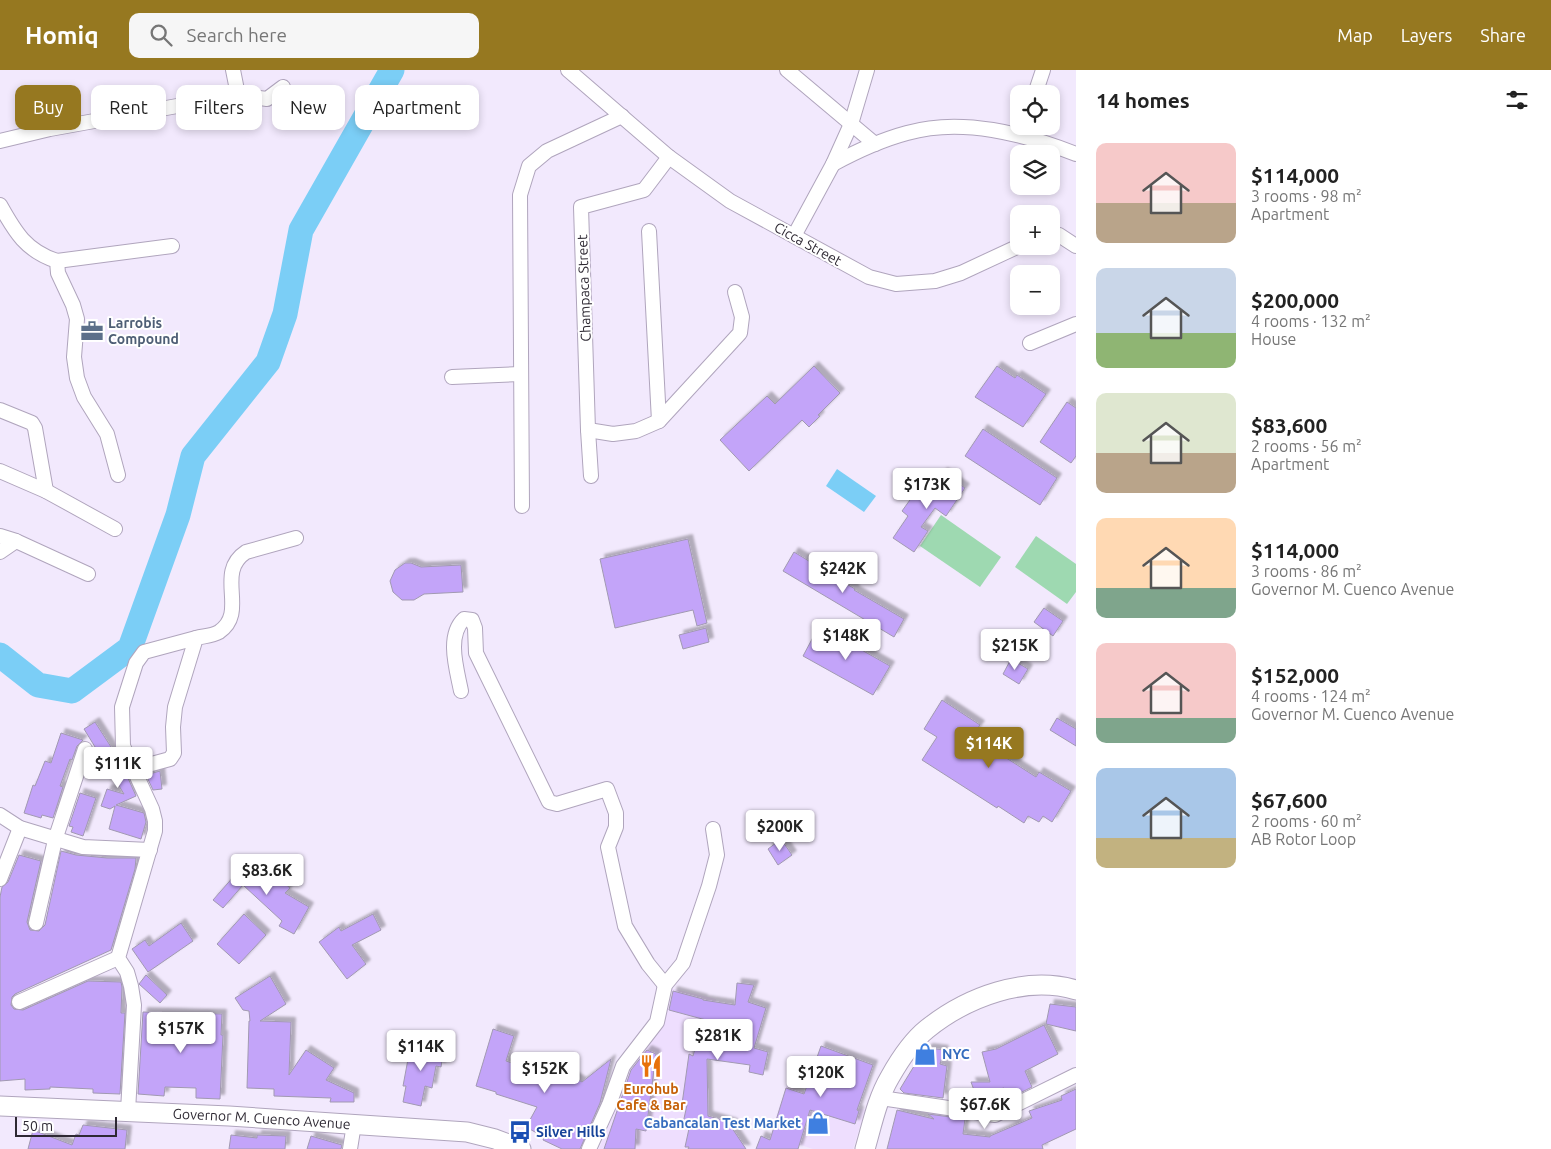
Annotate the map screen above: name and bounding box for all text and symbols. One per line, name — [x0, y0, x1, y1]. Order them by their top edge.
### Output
search box — [129, 13, 479, 58]
icon: search — [147, 21, 175, 49]
text: Homiq — [25, 22, 99, 49]
text: Search here — [187, 24, 287, 46]
text: Map — [1337, 25, 1373, 45]
text: Layers — [1401, 25, 1452, 45]
text: Share — [1480, 25, 1526, 45]
chip: Buy — [15, 85, 81, 130]
chip: Rent — [91, 85, 166, 130]
chip: Filters — [176, 85, 262, 130]
chip: New — [272, 85, 345, 130]
chip: Apartment — [355, 85, 479, 130]
map controls — [1010, 85, 1060, 315]
button: locate — [1010, 85, 1060, 135]
icon: filters — [1503, 86, 1531, 114]
text: 14 homes — [1096, 88, 1190, 112]
button: layers — [1010, 145, 1060, 195]
icon: home — [1136, 163, 1196, 223]
text: $114,000 — [1251, 163, 1339, 187]
text: 3 rooms · 98 m² — [1251, 187, 1362, 205]
button: + — [1010, 205, 1060, 255]
text: Apartment — [1251, 205, 1329, 223]
street label: Cicca Street — [772, 219, 845, 269]
street label: Champaca Street — [574, 234, 594, 342]
button: − — [1010, 265, 1060, 315]
icon: home — [1136, 288, 1196, 348]
text: $200,000 — [1251, 288, 1339, 312]
text: 4 rooms · 132 m² — [1251, 312, 1371, 330]
place label: Larrobis Compound — [108, 315, 179, 347]
office icon: Larrobis Compound — [79, 318, 105, 344]
text: House — [1251, 330, 1296, 348]
icon: home — [1136, 413, 1196, 473]
text: $83,600 — [1251, 413, 1327, 437]
text: 2 rooms · 56 m² — [1251, 437, 1362, 455]
text: Apartment — [1251, 455, 1329, 473]
pin: $173K — [892, 468, 962, 510]
text: $173K — [904, 475, 950, 493]
icon: home — [1136, 538, 1196, 598]
text: $114,000 — [1251, 538, 1339, 562]
pin: $242K — [808, 552, 878, 594]
text: $242K — [820, 559, 866, 577]
text: 3 rooms · 86 m² — [1251, 562, 1362, 580]
text: Governor M. Cuenco Avenue — [1251, 580, 1454, 598]
pin: $148K — [811, 618, 881, 661]
text: $148K — [823, 626, 869, 644]
pin: $215K — [980, 628, 1050, 671]
text: $215K — [992, 636, 1038, 654]
icon: home — [1136, 663, 1196, 723]
text: $152,000 — [1251, 663, 1339, 687]
text: 4 rooms · 124 m² — [1251, 687, 1371, 705]
text: Governor M. Cuenco Avenue — [1251, 705, 1454, 723]
pin: $114K — [954, 726, 1024, 769]
text: $114K — [966, 734, 1012, 752]
pin: $111K — [83, 746, 153, 789]
text: $111K — [95, 754, 141, 772]
icon: home — [1136, 788, 1196, 848]
text: $67,600 — [1251, 788, 1327, 812]
pin: $200K — [745, 810, 815, 852]
text: 2 rooms · 60 m² — [1251, 812, 1362, 830]
text: $200K — [757, 817, 803, 835]
text: AB Rotor Loop — [1251, 830, 1356, 848]
pin: $83.6K — [226, 854, 308, 896]
text: $83.6K — [242, 861, 292, 879]
pin: $157K — [146, 1012, 216, 1054]
pin: $281K — [683, 1018, 753, 1061]
text: $157K — [158, 1019, 204, 1037]
text: $281K — [695, 1026, 741, 1044]
pin: $114K — [386, 1030, 456, 1072]
text: $114K — [398, 1037, 444, 1055]
shop icon: NYC — [912, 1041, 938, 1067]
place label: NYC — [942, 1046, 970, 1062]
pin: $152K — [510, 1052, 580, 1094]
restaurant icon: Eurohub Cafe & Bar — [638, 1053, 664, 1079]
pin: $120K — [786, 1056, 856, 1098]
text: $152K — [522, 1059, 568, 1077]
text: $120K — [798, 1063, 844, 1081]
place label: Eurohub Cafe & Bar — [616, 1081, 686, 1113]
pin: $67.6K — [944, 1088, 1026, 1130]
text: $67.6K — [960, 1095, 1010, 1113]
street label: Governor M. Cuenco Avenue — [172, 1106, 351, 1132]
shop icon: Cabancalan Test Market — [805, 1110, 831, 1136]
scale bar — [15, 1114, 118, 1137]
place label: Cabancalan Test Market — [644, 1115, 801, 1131]
text: 50 m — [22, 1118, 53, 1134]
bus stop icon: Silver Hills — [507, 1119, 533, 1145]
place label: Silver Hills — [536, 1124, 606, 1140]

